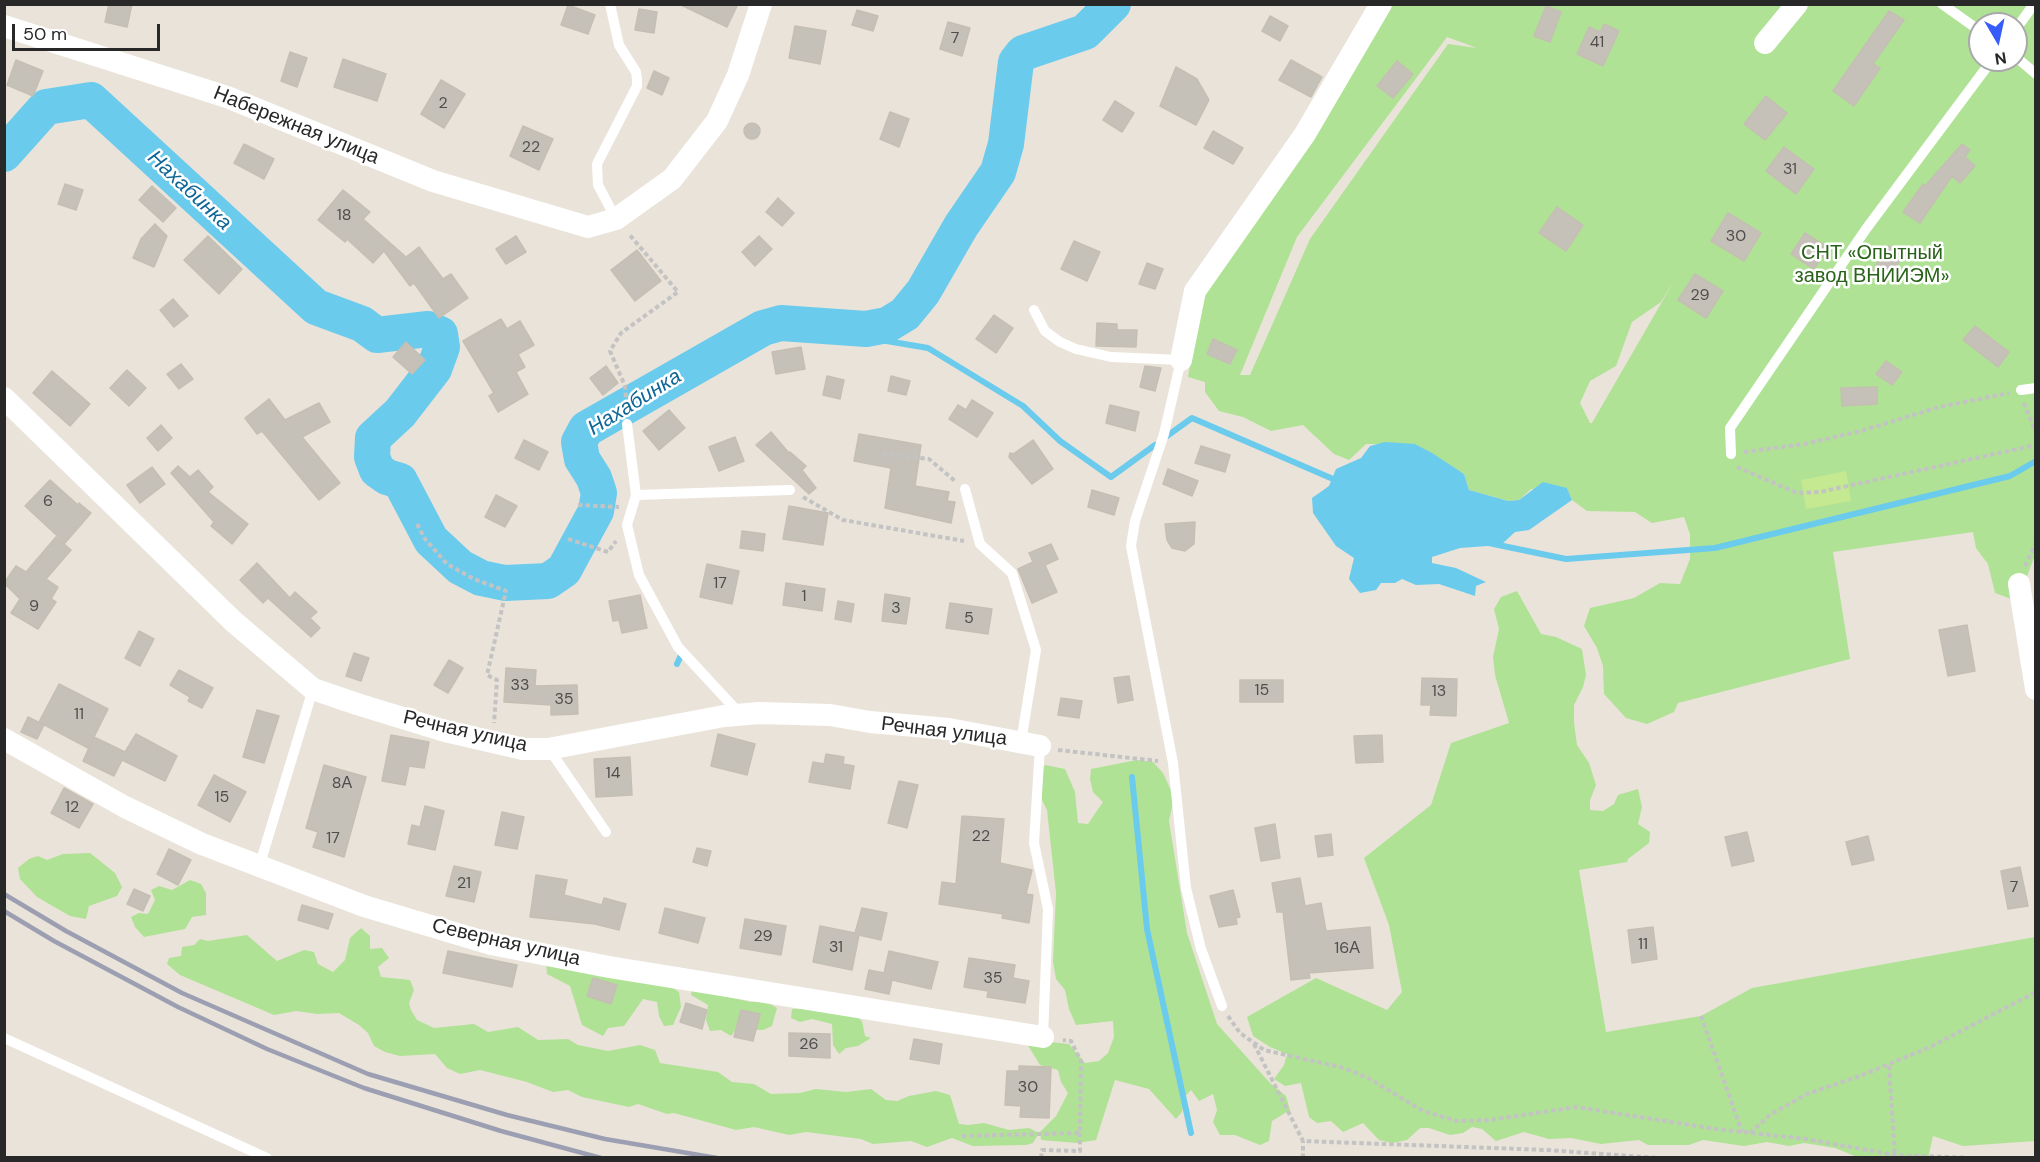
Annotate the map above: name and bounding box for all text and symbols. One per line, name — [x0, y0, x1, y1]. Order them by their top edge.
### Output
scale bar — [15, 12, 164, 50]
north arrow — [1968, 12, 2028, 72]
text: 50 m — [23, 22, 67, 46]
house number: 7 — [951, 29, 959, 49]
house number: 41 — [1590, 33, 1604, 53]
text: N — [1993, 47, 2008, 70]
street label: Набережная улица — [210, 82, 382, 170]
house number: 2 — [438, 94, 448, 114]
house number: 22 — [522, 138, 540, 158]
water label: Нахабинка — [142, 146, 236, 236]
house number: 31 — [1783, 160, 1797, 180]
house number: 18 — [337, 206, 351, 226]
house number: 30 — [1726, 227, 1746, 247]
park label: СНТ «Опытный завод ВНИИЭМ» — [1795, 242, 1949, 289]
house number: 29 — [1690, 286, 1710, 306]
water label: Нахабинка — [584, 364, 686, 442]
house number: 6 — [43, 492, 53, 512]
house number: 17 — [713, 574, 727, 594]
house number: 1 — [802, 587, 806, 607]
house number: 9 — [29, 597, 39, 617]
house number: 3 — [891, 599, 901, 619]
house number: 5 — [964, 609, 974, 629]
house number: 33 — [511, 676, 529, 696]
house number: 15 — [1255, 681, 1269, 701]
house number: 13 — [1432, 682, 1446, 702]
house number: 35 — [554, 690, 574, 710]
house number: 11 — [74, 705, 84, 725]
street label: Речная улица — [401, 706, 529, 758]
street label: Речная улица — [880, 712, 1008, 752]
house number: 14 — [606, 764, 620, 784]
house number: 8А — [332, 774, 352, 794]
house number: 15 — [215, 788, 229, 808]
house number: 12 — [65, 798, 79, 818]
house number: 22 — [972, 827, 990, 847]
house number: 17 — [326, 829, 340, 849]
house number: 21 — [457, 874, 471, 894]
house number: 7 — [2010, 878, 2018, 898]
street label: Северная улица — [429, 914, 583, 972]
house number: 29 — [753, 927, 773, 947]
house number: 11 — [1638, 935, 1648, 955]
house number: 31 — [829, 938, 843, 958]
house number: 16А — [1334, 939, 1360, 959]
house number: 35 — [983, 969, 1003, 989]
house number: 26 — [799, 1035, 819, 1055]
house number: 30 — [1018, 1078, 1038, 1098]

